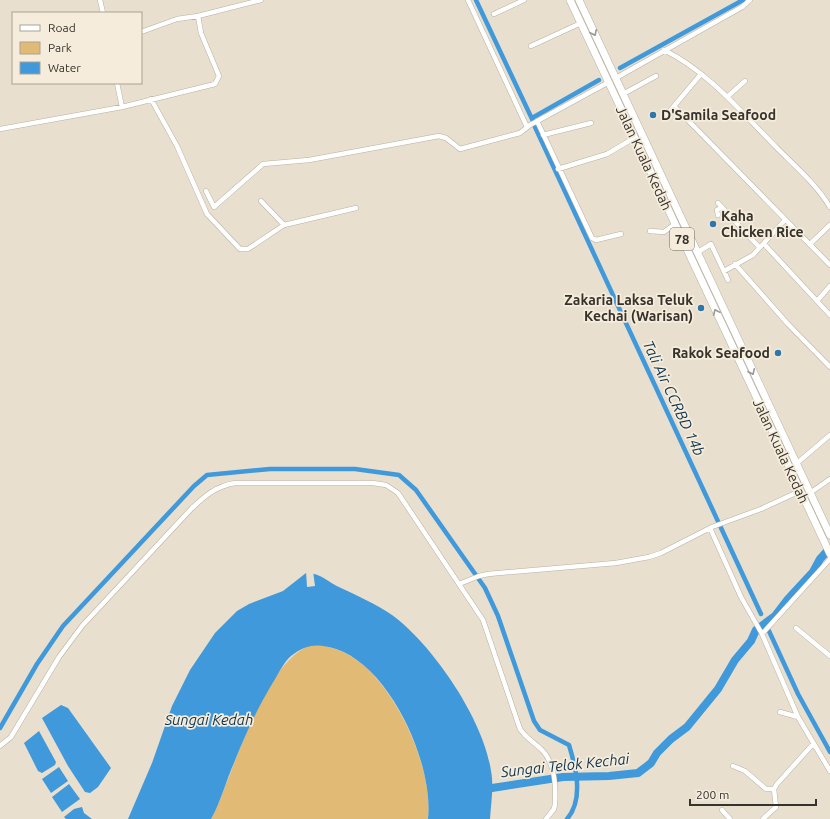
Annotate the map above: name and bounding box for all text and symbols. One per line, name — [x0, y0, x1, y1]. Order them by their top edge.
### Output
legend — [12, 12, 142, 84]
text: Road — [48, 21, 76, 34]
one-way arrow — [589, 29, 597, 37]
text: Park — [48, 41, 72, 54]
text: Water — [48, 61, 81, 74]
street label: Jalan Kuala Kedah — [613, 103, 675, 213]
place label: D'Samila Seafood — [661, 107, 776, 123]
marker: D'Samila Seafood — [648, 110, 658, 120]
place label: Kaha Chicken Rice — [721, 208, 804, 240]
marker: Kaha Chicken Rice — [708, 219, 718, 229]
road number: 78 — [670, 228, 694, 250]
place label: Zakaria Laksa Teluk Kechai (Warisan) — [564, 292, 693, 324]
marker: Zakaria Laksa Teluk Kechai (Warisan) — [696, 303, 706, 313]
one-way arrow — [713, 309, 721, 317]
water label: Tali Air CCRBD 14b — [640, 338, 708, 458]
place label: Rakok Seafood — [672, 345, 770, 361]
marker: Rakok Seafood — [773, 348, 783, 358]
one-way arrow — [747, 367, 755, 375]
street label: Jalan Kuala Kedah — [750, 396, 812, 506]
water label: Sungai Kedah — [164, 711, 253, 728]
water label: Sungai Telok Kechai — [499, 750, 631, 780]
scale bar — [690, 781, 816, 807]
text: 200 m — [696, 788, 729, 801]

